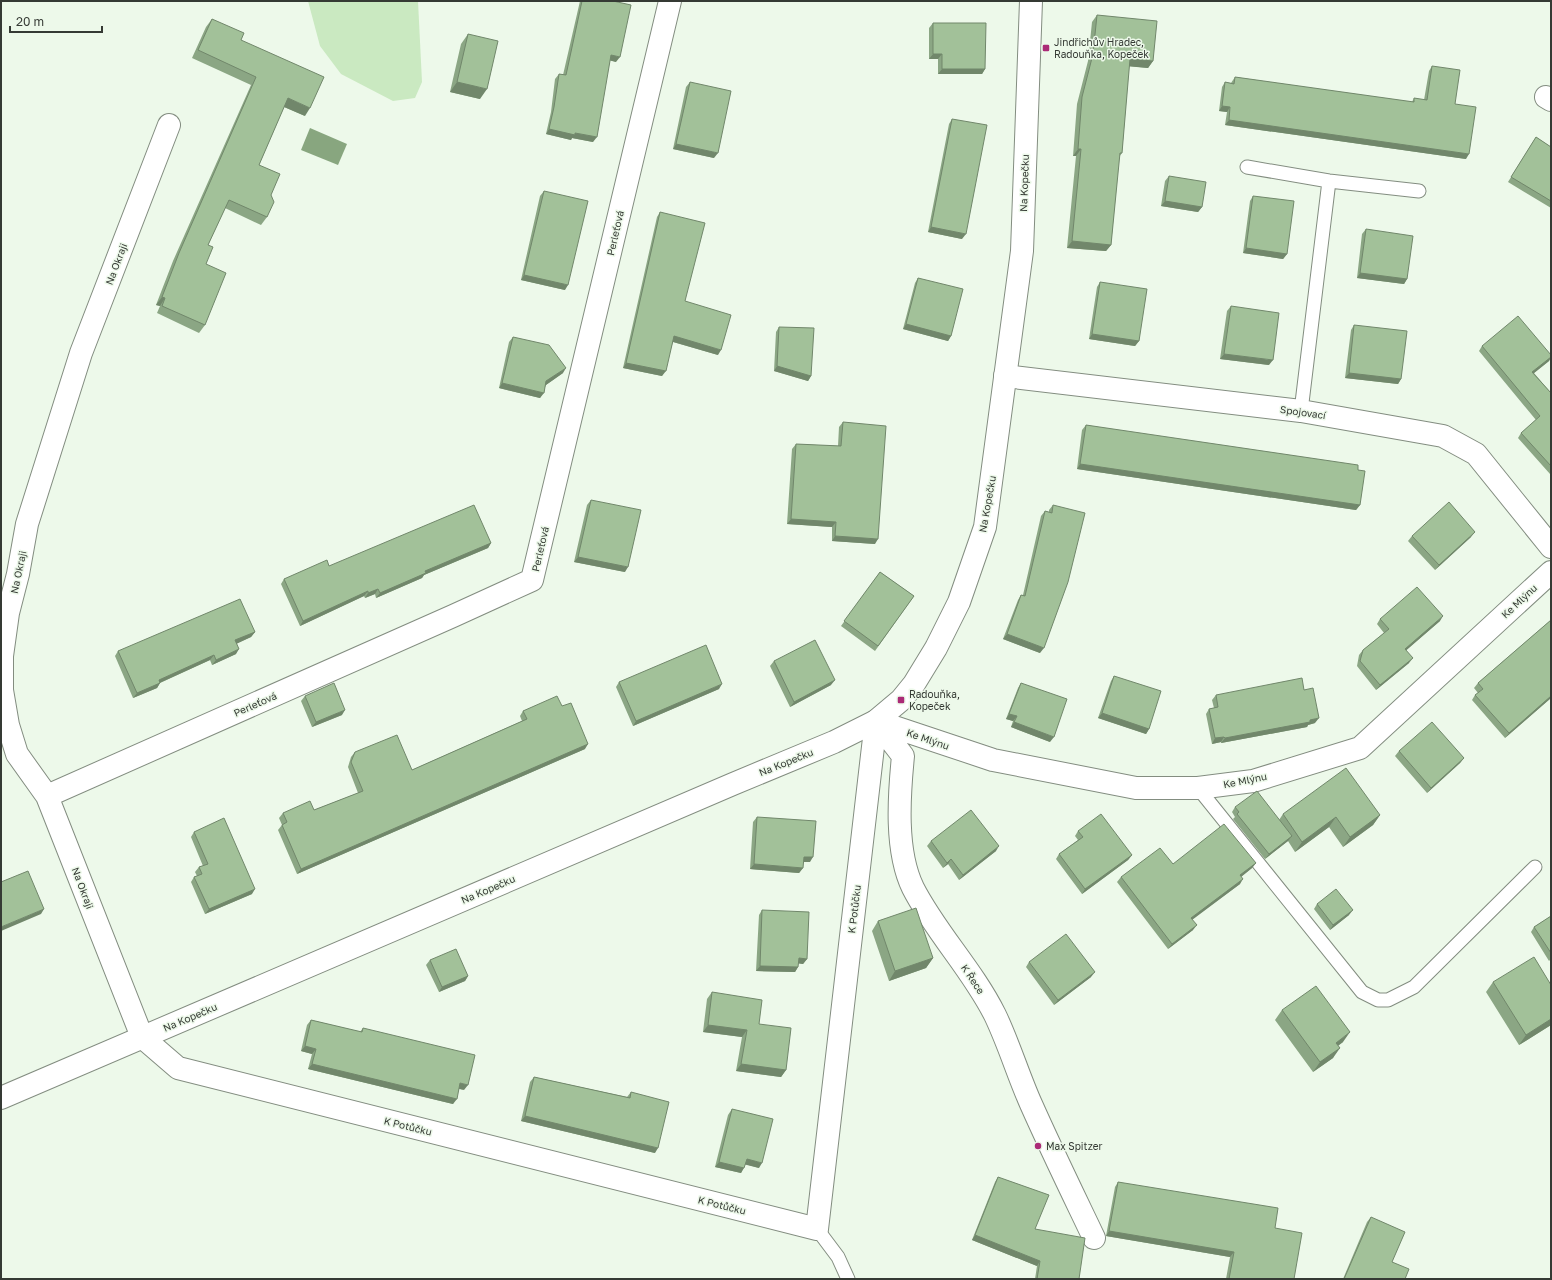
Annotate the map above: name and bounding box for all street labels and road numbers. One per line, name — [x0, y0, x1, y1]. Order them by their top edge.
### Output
street label: Na Kopečku — [1017, 154, 1031, 212]
street label: Perleťová — [604, 209, 626, 257]
street label: Na Okraji — [103, 241, 129, 287]
street label: Spojovací — [1279, 403, 1328, 421]
street label: Na Kopečku — [976, 475, 998, 533]
street label: Perleťová — [529, 525, 551, 573]
street label: Na Okraji — [8, 549, 28, 595]
street label: Ke Mlýnu — [1499, 581, 1539, 621]
street label: Perleťová — [232, 689, 278, 719]
street label: Ke Mlýnu — [905, 726, 951, 752]
street label: Na Kopečku — [757, 746, 815, 778]
street label: Ke Mlýnu — [1222, 770, 1268, 790]
street label: Na Okraji — [70, 865, 96, 911]
street label: Na Kopečku — [459, 872, 517, 906]
street label: K Potůčku — [845, 884, 863, 934]
street label: K Řece — [959, 962, 987, 996]
street label: Na Kopečku — [161, 1000, 219, 1034]
street label: K Potůčku — [383, 1114, 433, 1138]
street label: K Potůčku — [697, 1193, 747, 1217]

